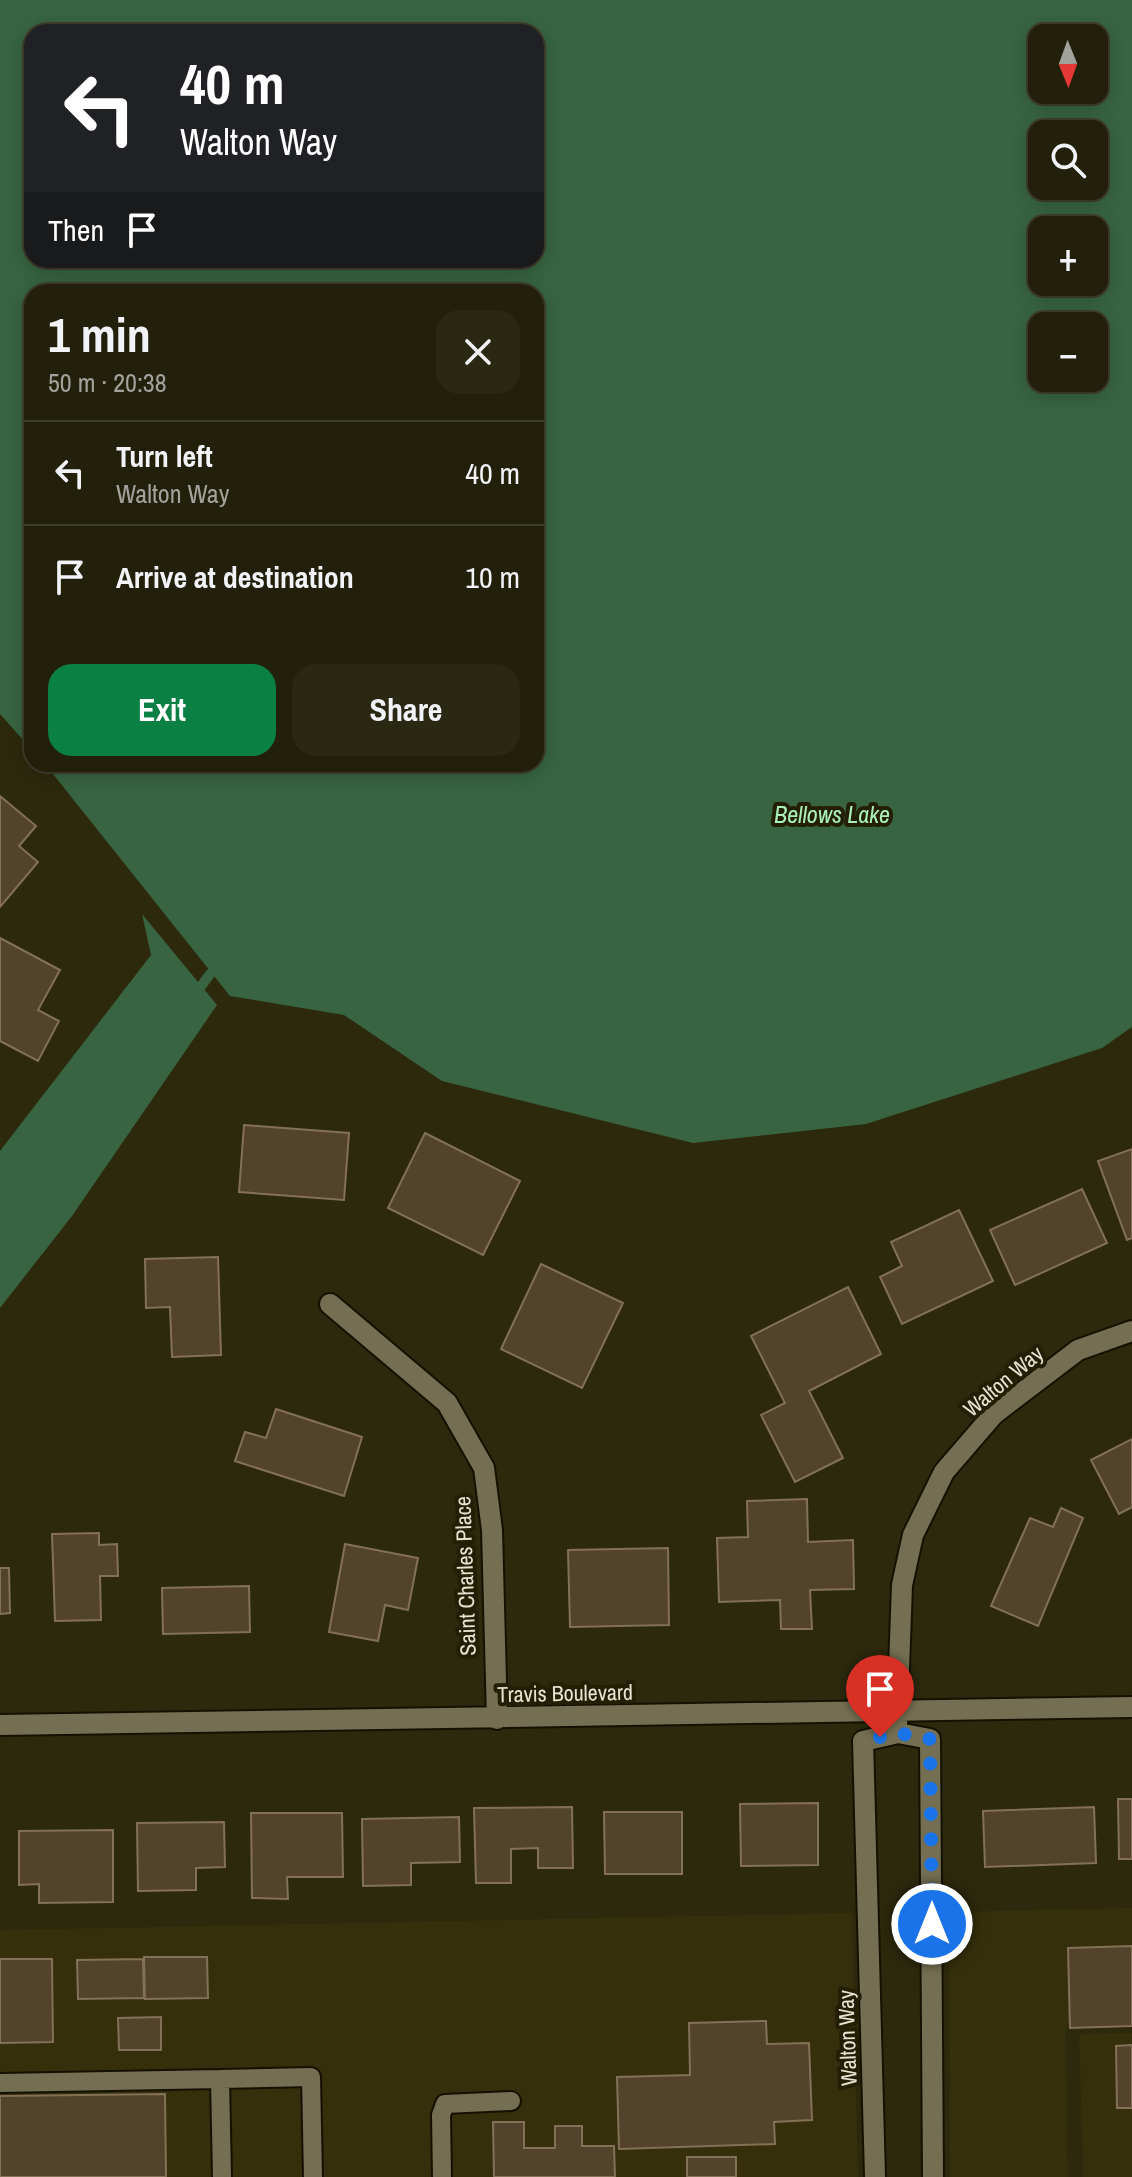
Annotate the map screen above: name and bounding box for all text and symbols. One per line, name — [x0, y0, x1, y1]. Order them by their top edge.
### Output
north arrow — [1028, 24, 1108, 104]
map controls — [1028, 24, 1108, 392]
text: 40 m — [180, 46, 285, 121]
icon: left — [48, 56, 152, 160]
text: Walton Way — [180, 118, 337, 166]
button: search — [1028, 120, 1108, 200]
icon: arrive — [120, 208, 164, 252]
text: Then — [48, 210, 104, 250]
button: + — [1028, 216, 1108, 296]
text: 1 min — [48, 302, 151, 367]
button: close — [436, 310, 520, 394]
button: − — [1028, 312, 1108, 392]
text: 50 m · 20:38 — [48, 365, 167, 400]
text: Turn left — [116, 436, 213, 476]
icon: left — [48, 451, 92, 495]
text: 40 m — [465, 453, 520, 493]
text: Walton Way — [116, 476, 229, 511]
icon: arrive — [48, 555, 92, 599]
text: Arrive at destination — [116, 557, 354, 597]
text: 10 m — [465, 557, 520, 597]
button: Exit — [48, 664, 276, 756]
button: Share — [292, 664, 520, 756]
water label: Bellows Lake — [774, 798, 890, 830]
street label: Walton Way — [957, 1339, 1049, 1423]
street label: Saint Charles Place — [447, 1496, 483, 1656]
pin — [846, 1655, 914, 1737]
icon: arrive — [858, 1667, 902, 1711]
street label: Travis Boulevard — [497, 1677, 633, 1709]
position arrow — [890, 1882, 974, 1966]
street label: Walton Way — [830, 1990, 864, 2086]

